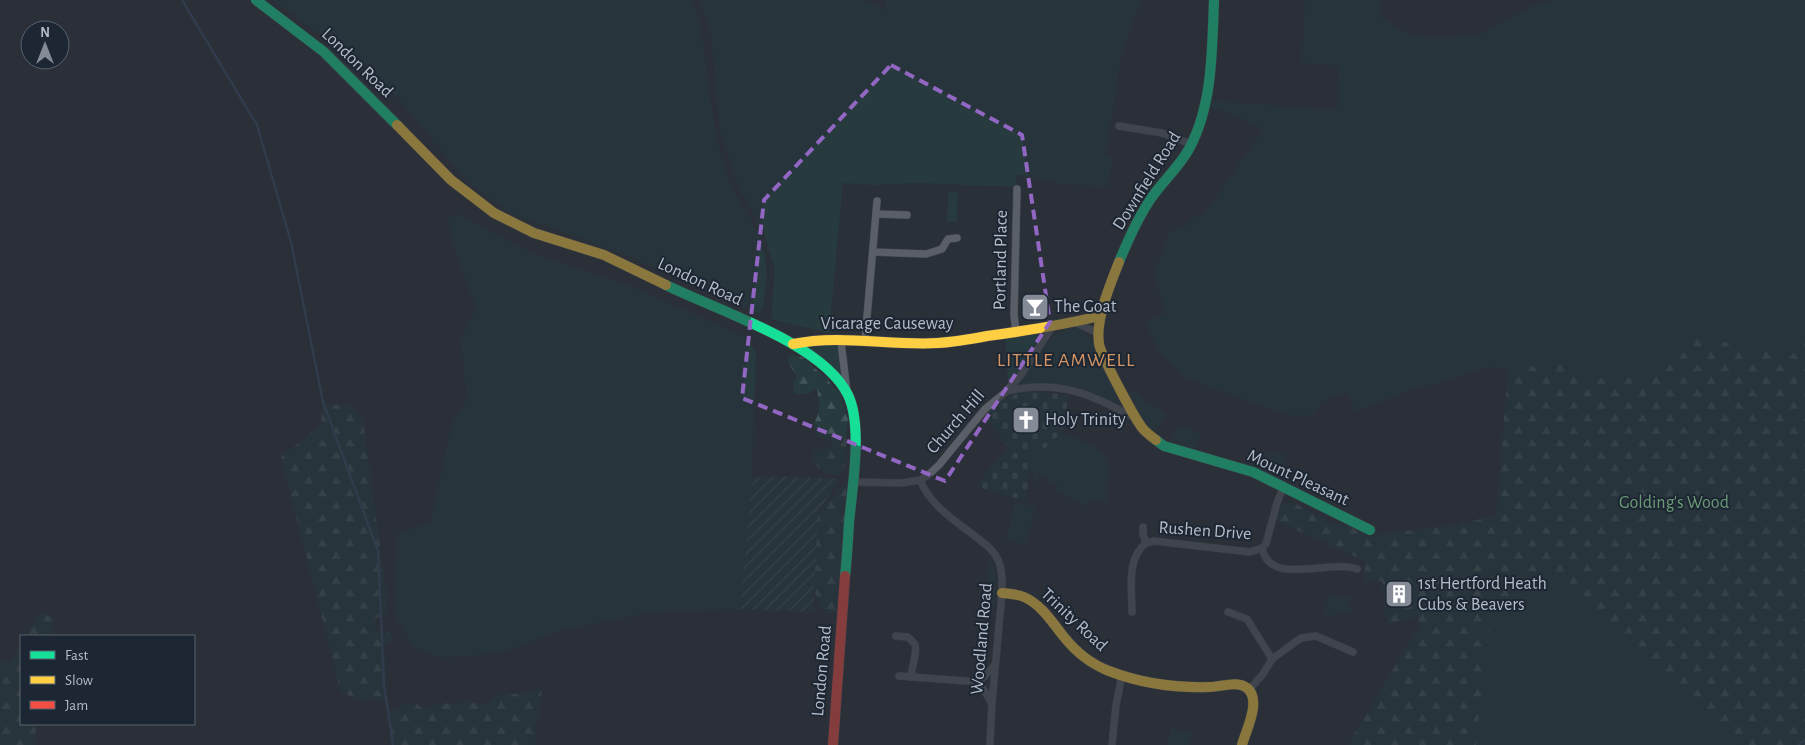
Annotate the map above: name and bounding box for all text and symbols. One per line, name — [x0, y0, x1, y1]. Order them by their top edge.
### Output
north arrow — [20, 20, 70, 70]
street label: London Road — [318, 25, 396, 101]
text: N — [40, 26, 50, 40]
street label: Downfield Road — [1110, 129, 1184, 233]
street label: Portland Place — [991, 210, 1011, 310]
street label: London Road — [655, 255, 745, 309]
bar icon: The Goat — [1020, 292, 1050, 322]
place label: The Goat — [1054, 298, 1117, 316]
street label: Vicarage Causeway — [821, 315, 954, 333]
district label: LITTLE AMWELL — [997, 350, 1135, 370]
street label: Church Hill — [924, 387, 988, 457]
church icon: Holy Trinity — [1011, 405, 1041, 435]
place label: Holy Trinity — [1045, 411, 1126, 429]
street label: Mount Pleasant — [1244, 447, 1352, 509]
park label: Golding's Wood — [1619, 494, 1729, 512]
street label: Rushen Drive — [1158, 519, 1252, 543]
place label: 1st Hertford Heath Cubs & Beavers — [1418, 575, 1547, 614]
building icon: 1st Hertford Heath Cubs & Beavers — [1384, 579, 1414, 609]
street label: Woodland Road — [968, 582, 996, 696]
street label: Trinity Road — [1037, 585, 1111, 655]
street label: London Road — [809, 625, 835, 717]
legend — [20, 635, 195, 725]
text: Fast — [65, 648, 89, 663]
text: Slow — [65, 673, 93, 688]
text: Jam — [65, 698, 88, 713]

